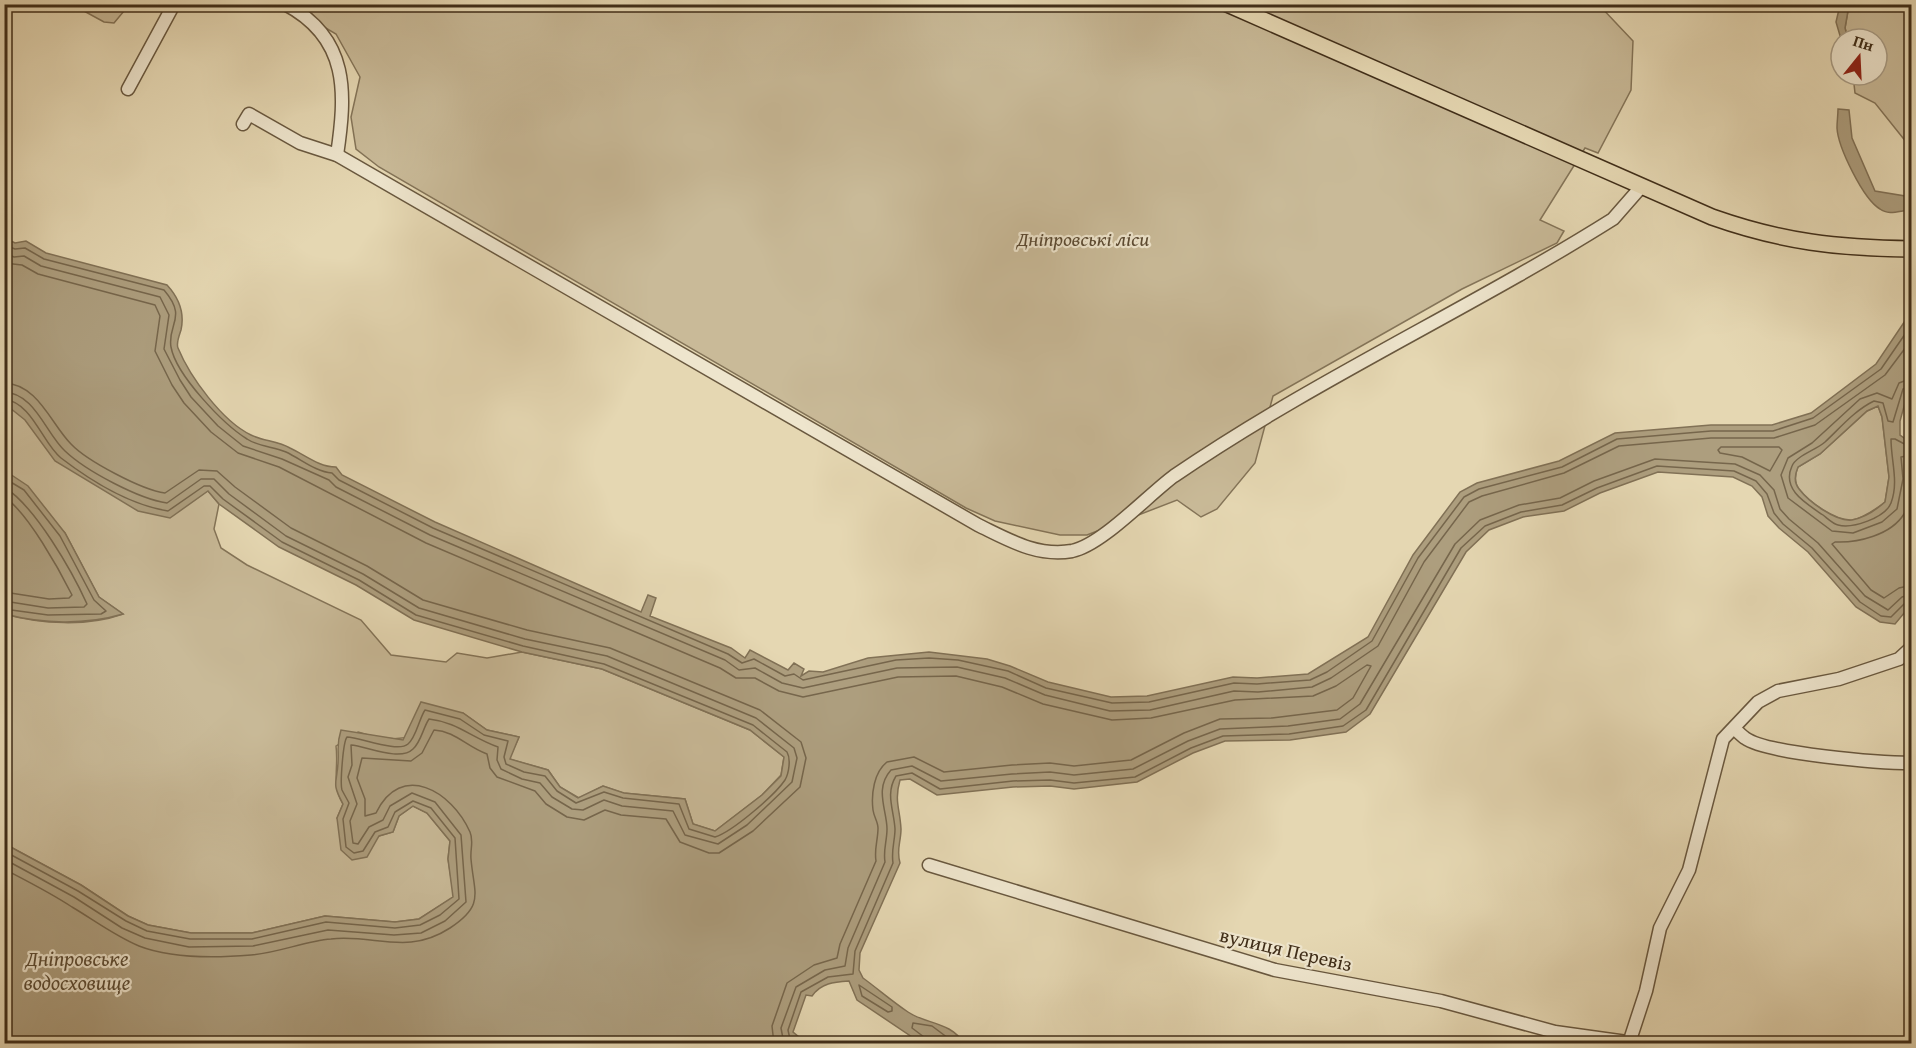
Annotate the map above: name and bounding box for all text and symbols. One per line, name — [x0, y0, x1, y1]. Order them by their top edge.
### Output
north arrow — [1829, 27, 1889, 87]
text: Пн — [1850, 28, 1877, 57]
park label: Дніпровські ліси — [1016, 224, 1149, 253]
street label: вулиця Перевіз — [1217, 920, 1355, 978]
water label: Дніпровське водосховище — [24, 943, 130, 998]

